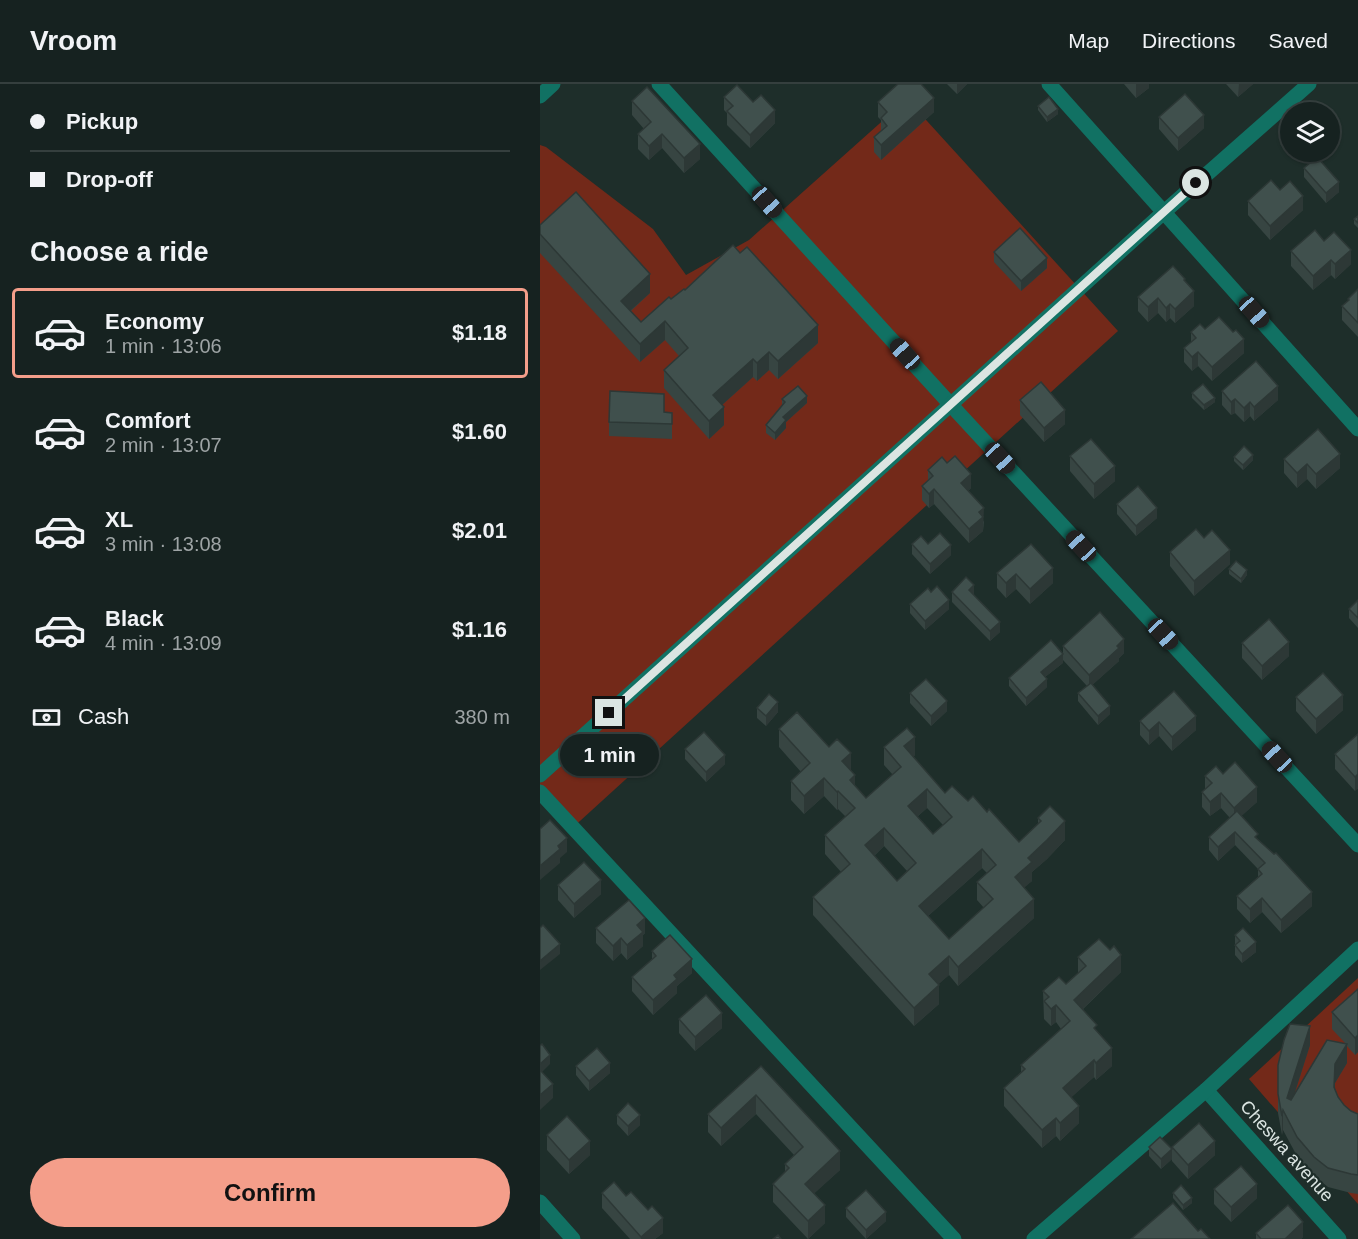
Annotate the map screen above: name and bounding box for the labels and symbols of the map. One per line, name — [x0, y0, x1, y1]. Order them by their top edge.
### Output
route start — [1182, 169, 1209, 196]
car — [748, 183, 786, 221]
car — [1235, 293, 1273, 331]
car — [886, 335, 924, 373]
car — [981, 439, 1019, 477]
car — [1062, 527, 1100, 565]
car — [1144, 615, 1182, 653]
route end — [595, 699, 622, 726]
callout: 1 min — [560, 734, 658, 776]
car — [1258, 738, 1296, 776]
street label: Cheswa avenue — [1236, 1096, 1338, 1206]

